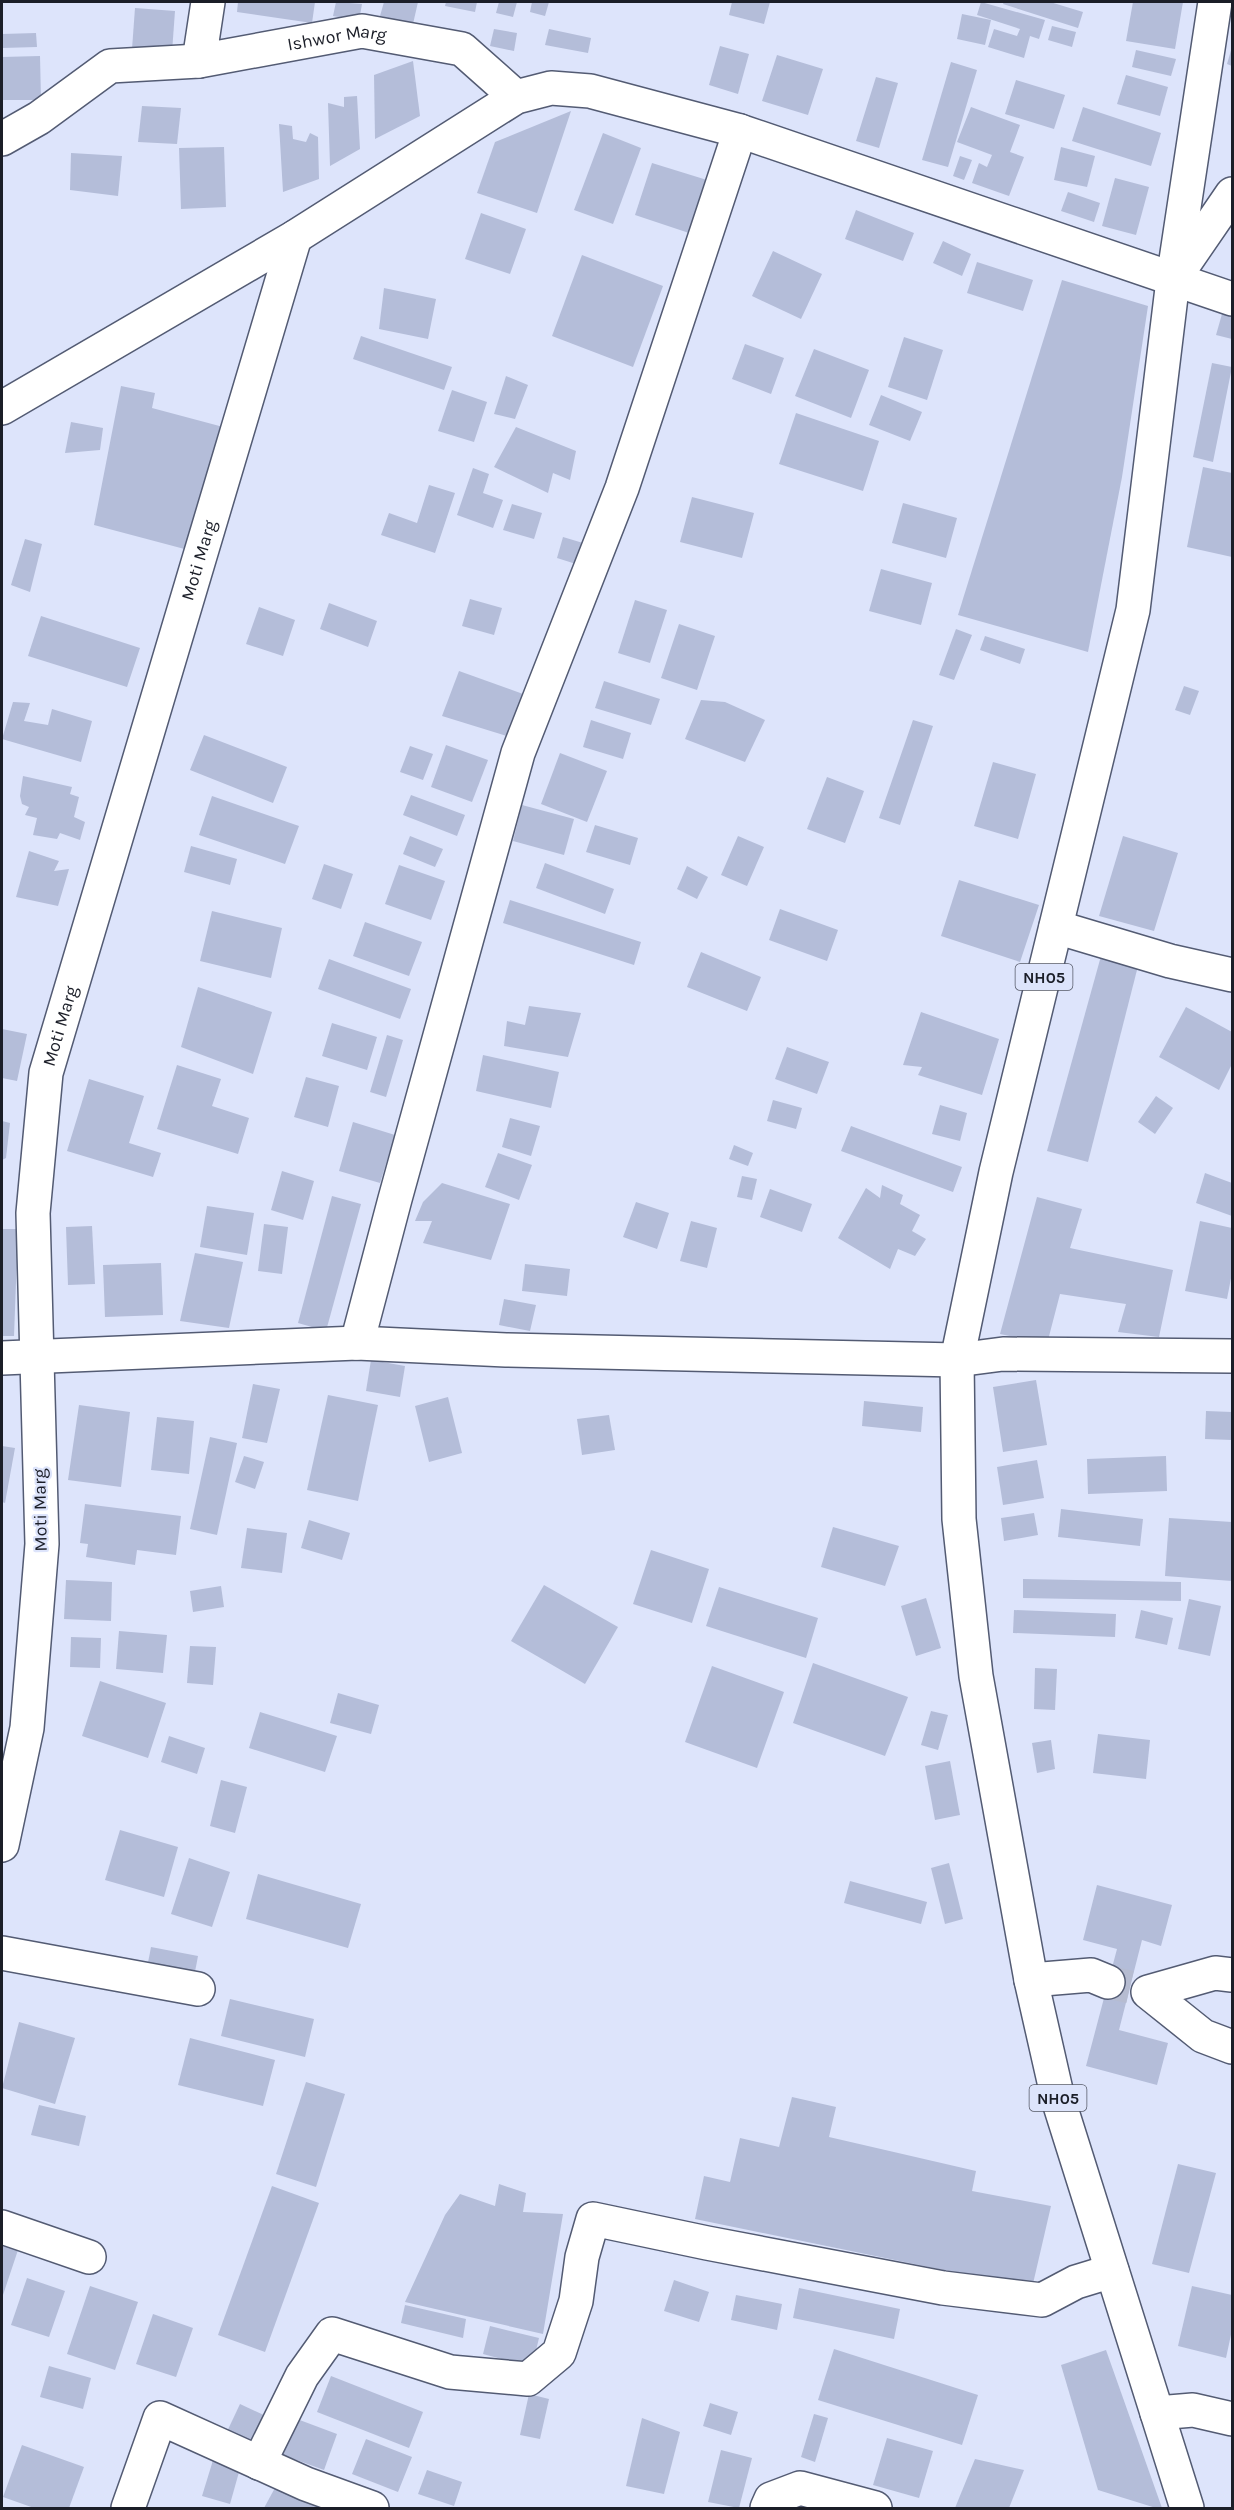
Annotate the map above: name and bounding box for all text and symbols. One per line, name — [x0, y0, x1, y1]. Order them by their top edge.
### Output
street label: Ishwor Marg — [286, 20, 388, 56]
street label: Moti Marg — [176, 517, 221, 603]
road number: NH05 — [1016, 964, 1072, 990]
street label: Moti Marg — [38, 983, 82, 1069]
street label: Moti Marg — [28, 1468, 52, 1552]
road number: NH05 — [1030, 2085, 1086, 2111]

